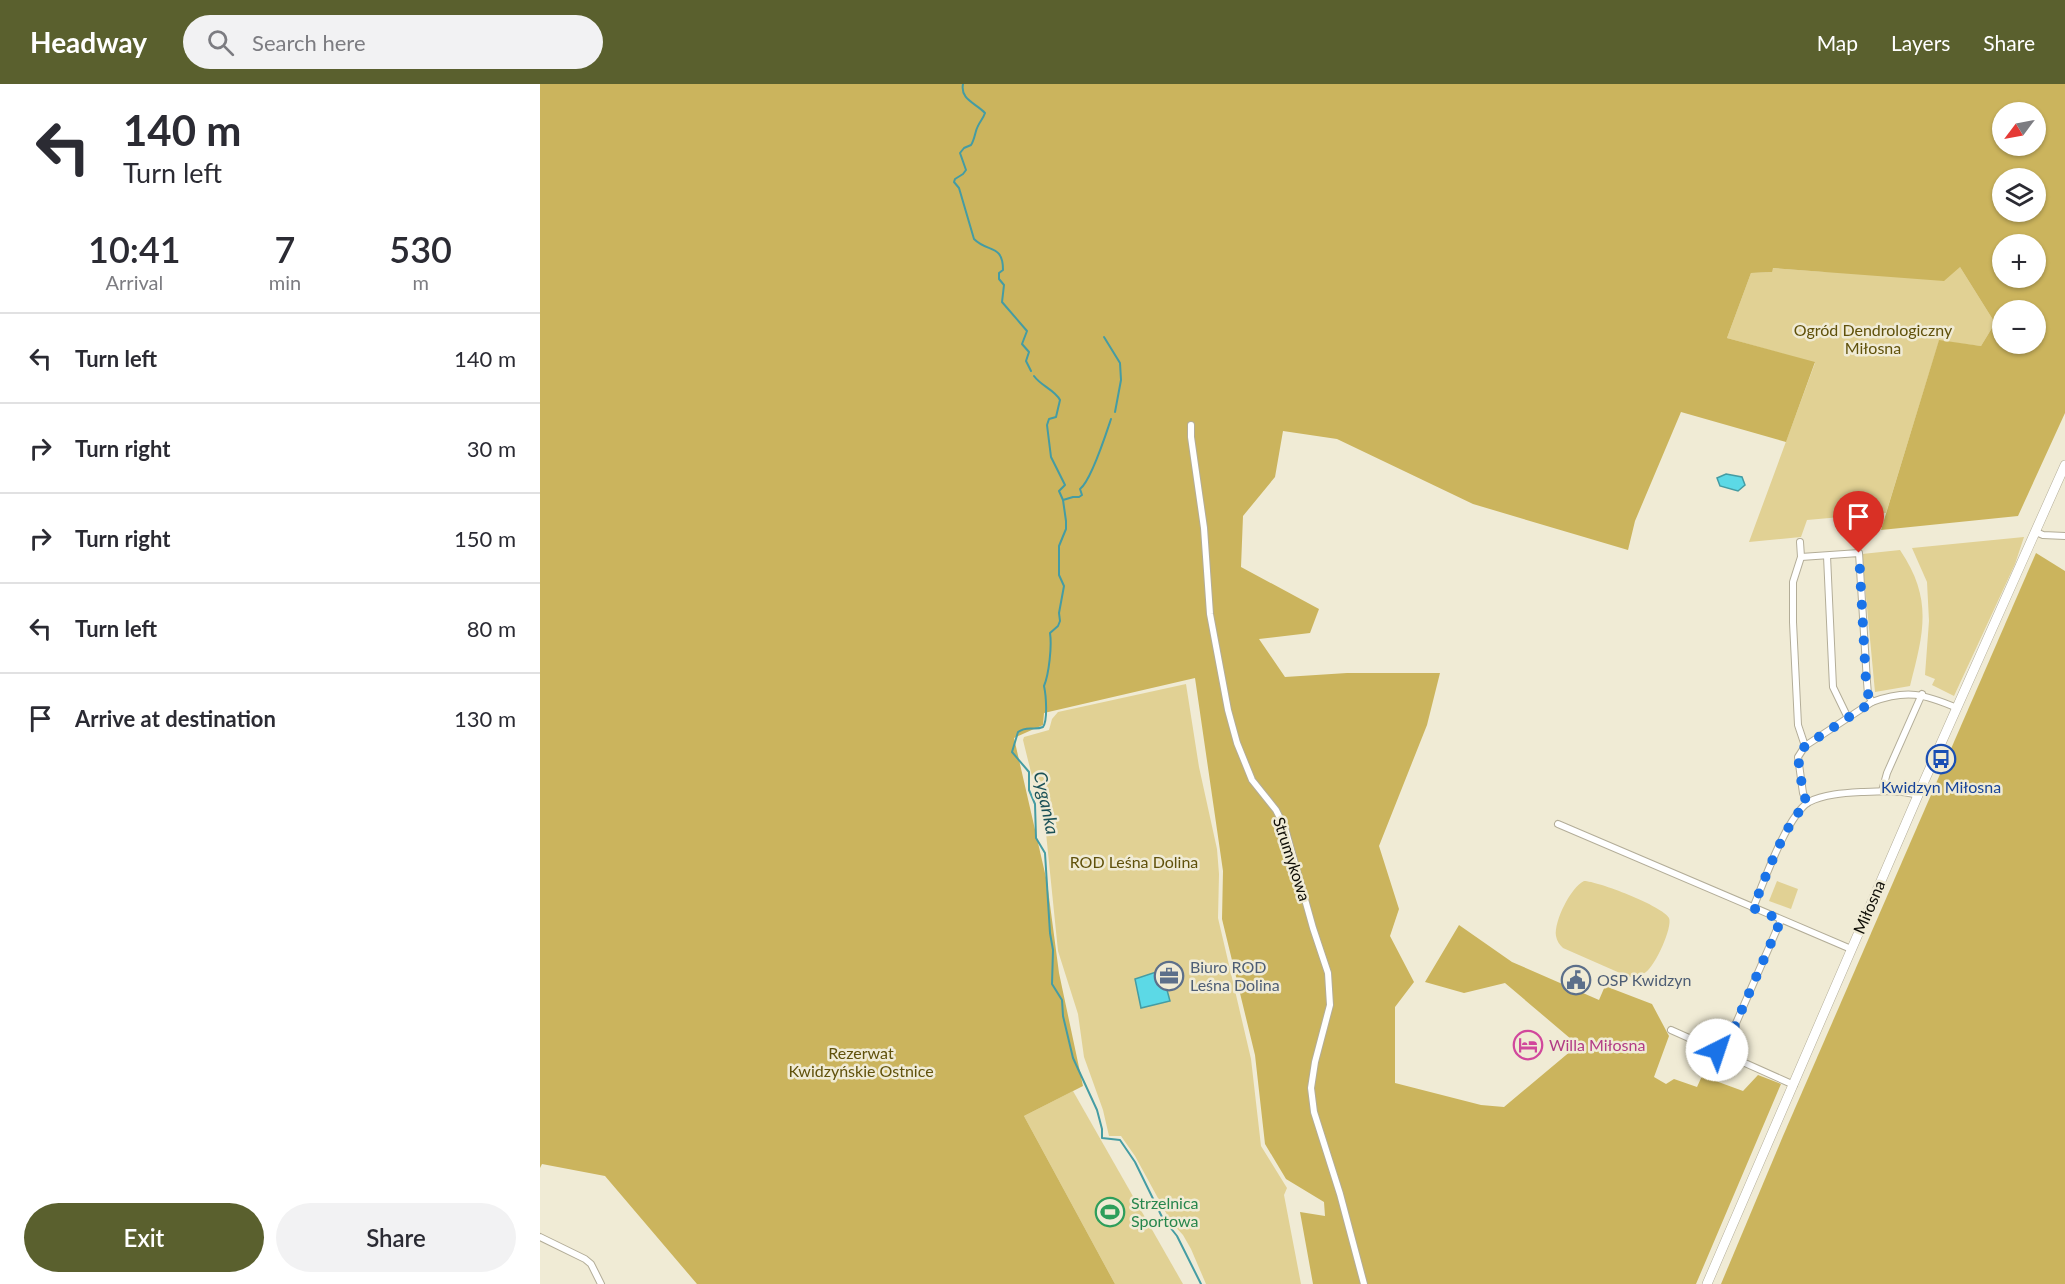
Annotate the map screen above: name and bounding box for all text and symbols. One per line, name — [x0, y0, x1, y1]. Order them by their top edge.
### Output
search box — [183, 15, 603, 69]
text: Headway — [30, 25, 147, 59]
icon: search — [204, 26, 237, 59]
text: Search here — [252, 29, 366, 56]
text: Map — [1817, 30, 1858, 55]
text: Layers — [1891, 30, 1950, 55]
text: Share — [1983, 30, 2035, 55]
north arrow — [1992, 102, 2046, 156]
map controls — [1992, 102, 2046, 354]
text: 140 m — [123, 105, 241, 155]
icon: left — [24, 108, 102, 186]
text: Turn left — [123, 156, 222, 189]
button: layers — [1992, 168, 2046, 222]
text: 10:41 — [88, 227, 181, 271]
text: 7 — [275, 227, 295, 271]
text: 530 — [389, 227, 452, 271]
button: + — [1992, 234, 2046, 288]
text: Arrival — [106, 270, 163, 294]
text: min — [269, 270, 301, 294]
text: m — [412, 270, 429, 294]
button: − — [1992, 300, 2046, 354]
park label: Ogród Dendrologiczny Miłosna — [1794, 320, 1953, 357]
icon: left — [24, 342, 57, 375]
text: Turn left — [75, 345, 157, 372]
text: 140 m — [454, 345, 516, 372]
icon: right — [24, 432, 57, 465]
text: Turn right — [75, 435, 170, 462]
text: 30 m — [467, 435, 516, 462]
pin — [1833, 491, 1884, 553]
icon: arrive — [1842, 500, 1875, 533]
icon: right — [24, 522, 57, 555]
text: Turn right — [75, 525, 170, 552]
text: 150 m — [454, 525, 516, 552]
icon: left — [24, 612, 57, 645]
text: Turn left — [75, 615, 157, 642]
text: 80 m — [467, 615, 516, 642]
icon: arrive — [24, 702, 57, 735]
text: Arrive at destination — [75, 705, 276, 732]
text: 130 m — [454, 705, 516, 732]
bus stop icon: Kwidzyn Miłosna — [1925, 743, 1957, 775]
water label: Cyganka — [1030, 769, 1064, 836]
place label: Kwidzyn Miłosna — [1881, 777, 2001, 796]
street label: Strumykowa — [1270, 815, 1315, 903]
park label: ROD Leśna Dolina — [1070, 852, 1198, 871]
street label: Miłosna — [1849, 877, 1888, 936]
place label: Biuro ROD Leśna Dolina — [1190, 957, 1280, 994]
office icon: Biuro ROD Leśna Dolina — [1153, 960, 1185, 992]
public building icon: OSP Kwidzyn — [1560, 964, 1592, 996]
place label: OSP Kwidzyn — [1597, 970, 1692, 989]
position arrow — [1685, 1018, 1749, 1082]
hotel icon: Willa Miłosna — [1512, 1029, 1544, 1061]
place label: Willa Miłosna — [1549, 1035, 1645, 1054]
park label: Rezerwat Kwidzyńskie Ostnice — [788, 1043, 934, 1080]
place label: Strzelnica Sportowa — [1131, 1193, 1199, 1230]
sports icon: Strzelnica Sportowa — [1094, 1196, 1126, 1228]
button: Exit — [24, 1203, 264, 1272]
button: Share — [276, 1203, 516, 1272]

